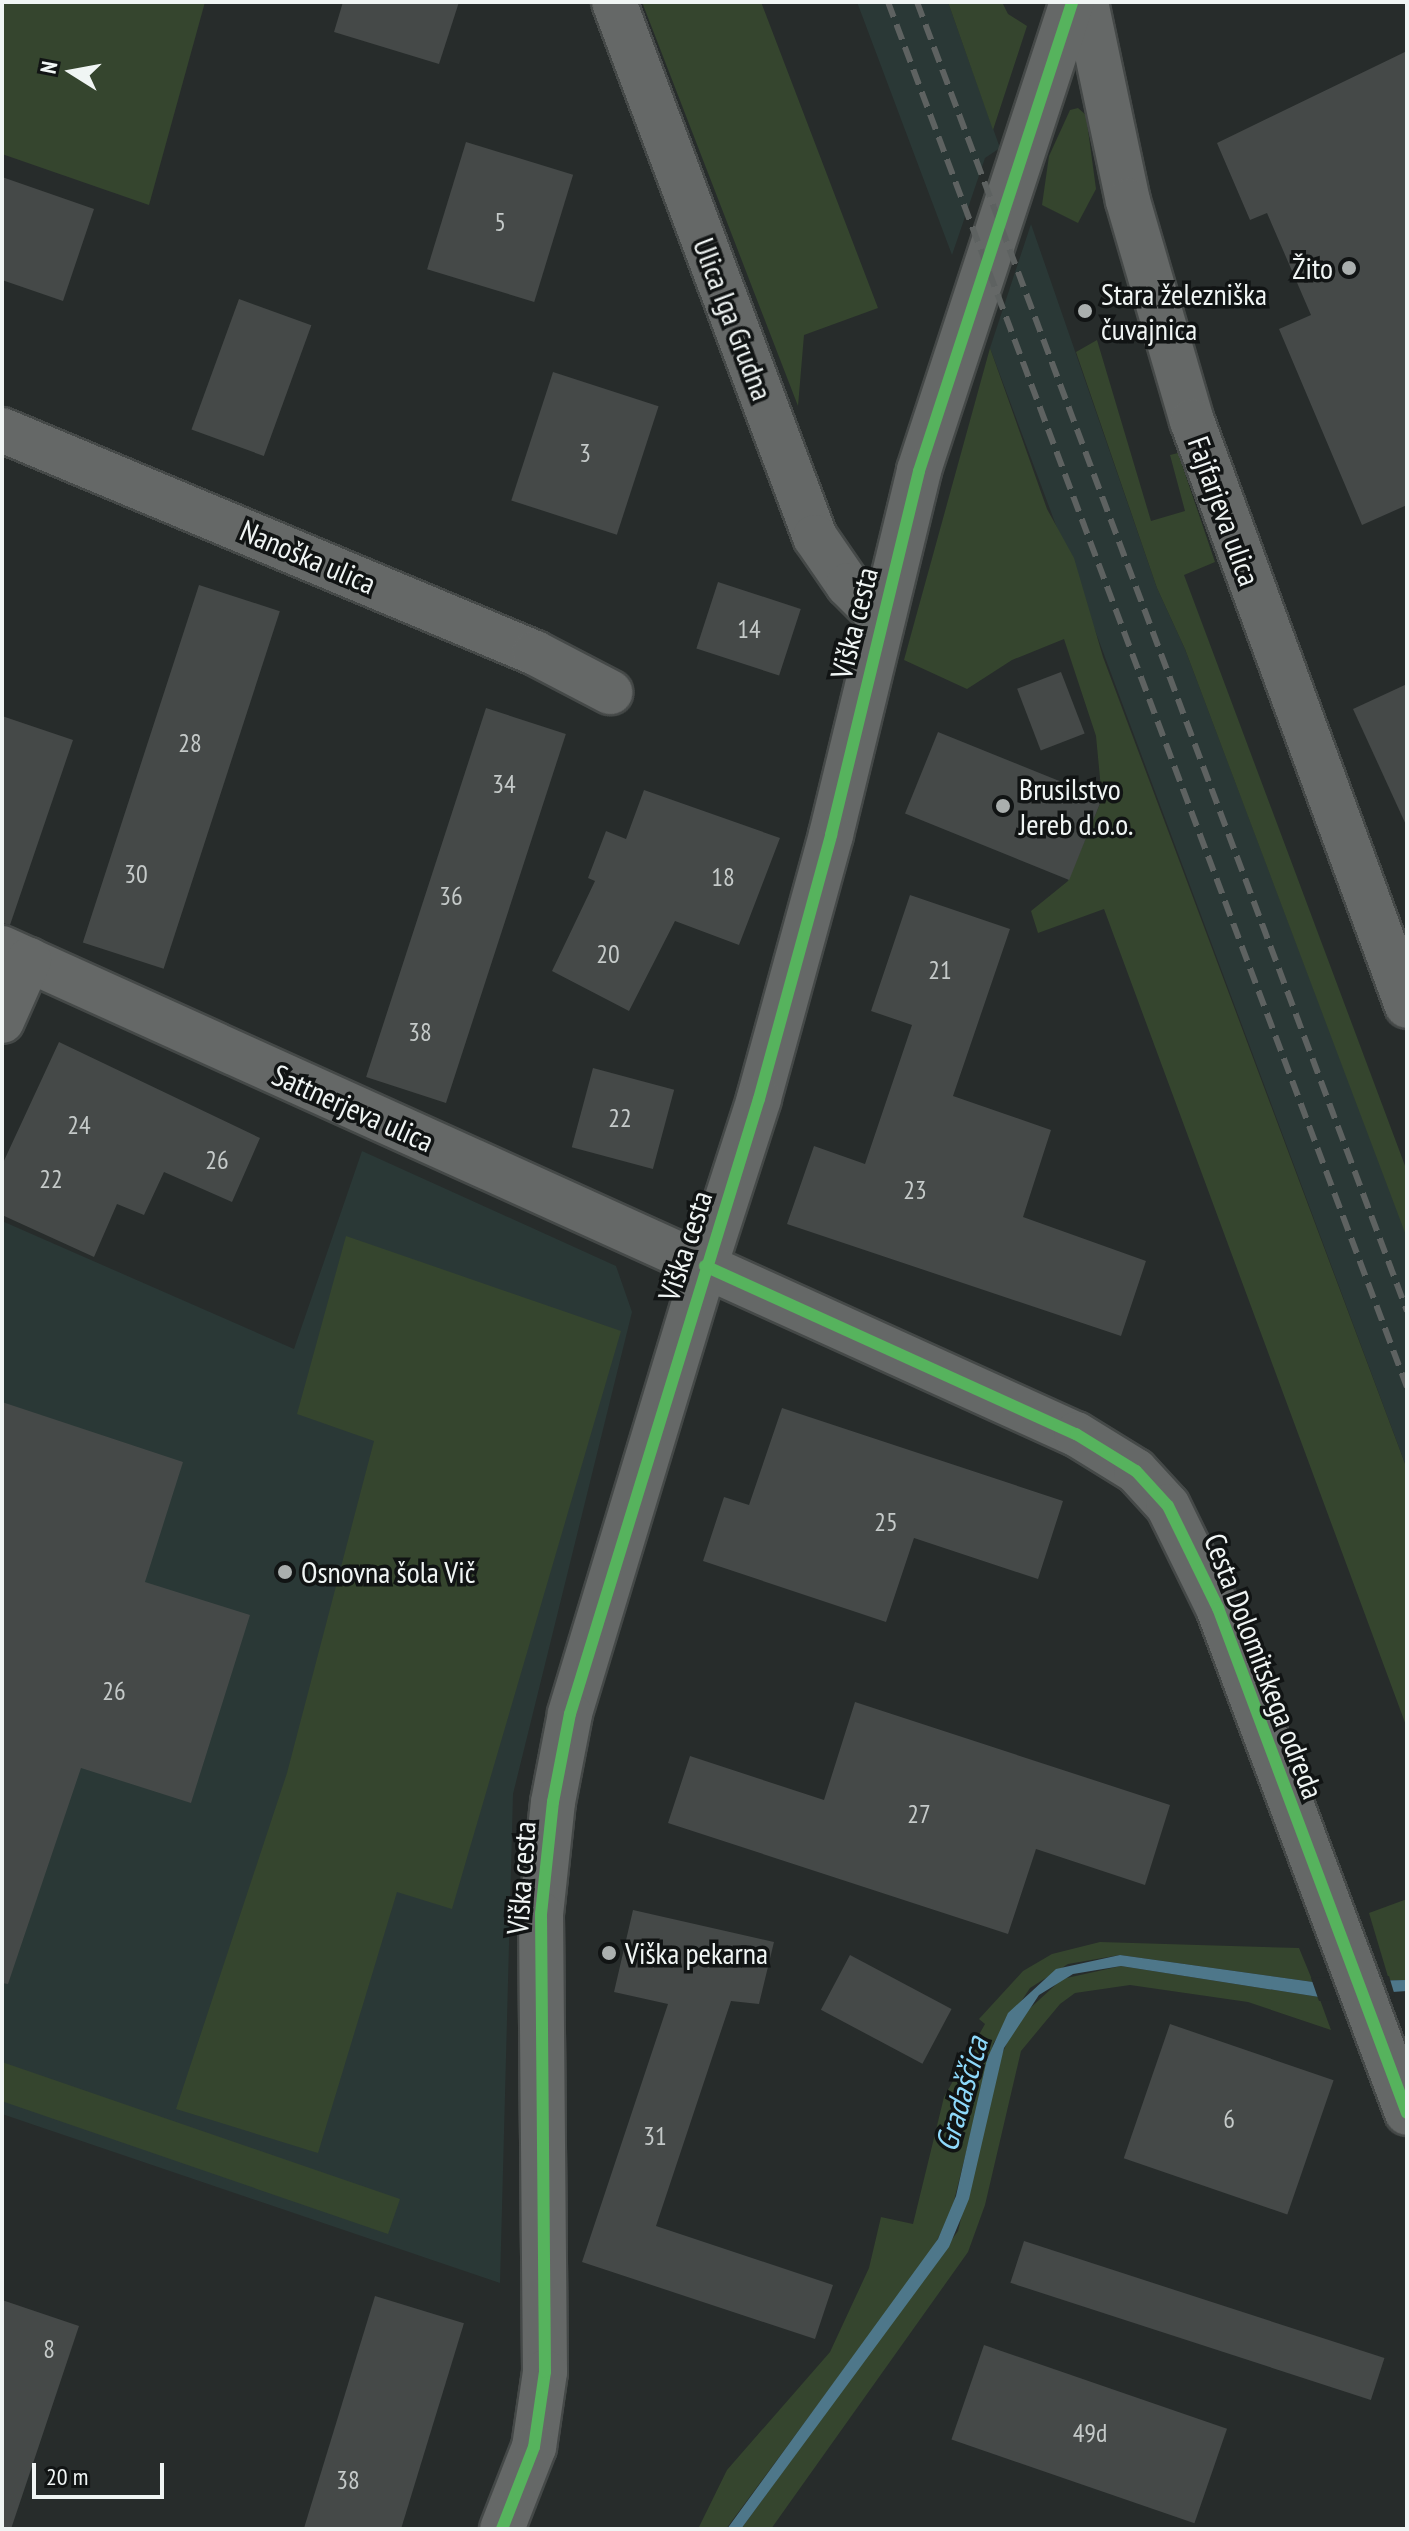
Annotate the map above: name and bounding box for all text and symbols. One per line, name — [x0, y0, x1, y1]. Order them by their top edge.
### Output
north arrow — [32, 32, 112, 112]
text: N — [34, 59, 63, 76]
house number: 5 — [494, 206, 506, 238]
street label: Ulica Iga Grudna — [686, 233, 780, 405]
place label: Žito — [1292, 250, 1333, 286]
marker: Žito — [1340, 259, 1358, 277]
place label: Stara železniška čuvajnica — [1101, 276, 1267, 346]
marker: Stara železniška čuvajnica — [1076, 302, 1094, 320]
street label: Fajfarjeva ulica — [1180, 431, 1268, 591]
house number: 3 — [579, 437, 591, 469]
street label: Nanoška ulica — [235, 512, 381, 602]
street label: Viška cesta — [823, 564, 885, 682]
house number: 14 — [737, 613, 761, 645]
house number: 28 — [178, 727, 202, 759]
house number: 34 — [492, 768, 516, 800]
place label: Brusilstvo Jereb d.o.o. — [1019, 771, 1133, 842]
marker: Brusilstvo Jereb d.o.o. — [994, 797, 1012, 815]
house number: 30 — [124, 858, 148, 890]
house number: 18 — [711, 861, 735, 893]
house number: 36 — [439, 880, 463, 912]
house number: 20 — [596, 938, 620, 970]
house number: 21 — [928, 954, 952, 986]
house number: 38 — [408, 1016, 432, 1048]
street label: Sattnerjeva ulica — [267, 1056, 439, 1160]
house number: 22 — [608, 1102, 632, 1134]
house number: 24 — [67, 1109, 91, 1141]
house number: 26 — [205, 1144, 229, 1176]
house number: 22 — [39, 1163, 63, 1195]
house number: 23 — [903, 1174, 927, 1206]
street label: Viška cesta — [650, 1186, 720, 1306]
house number: 25 — [874, 1506, 898, 1538]
street label: Cesta Dolomitskega odreda — [1197, 1528, 1331, 1804]
place label: Osnovna šola Vič — [301, 1554, 476, 1590]
marker: Osnovna šola Vič — [276, 1563, 294, 1581]
house number: 26 — [102, 1675, 126, 1707]
house number: 27 — [907, 1798, 931, 1830]
street label: Viška cesta — [499, 1820, 543, 1936]
place label: Viška pekarna — [625, 1935, 768, 1971]
marker: Viška pekarna — [600, 1944, 618, 1962]
water label: Gradaščica — [926, 2032, 996, 2156]
house number: 6 — [1223, 2103, 1235, 2135]
house number: 31 — [643, 2120, 667, 2152]
house number: 8 — [43, 2333, 55, 2365]
house number: 49d — [1073, 2417, 1107, 2449]
scale bar — [36, 2447, 168, 2497]
text: 20 m — [46, 2461, 88, 2492]
house number: 38 — [336, 2464, 360, 2496]

